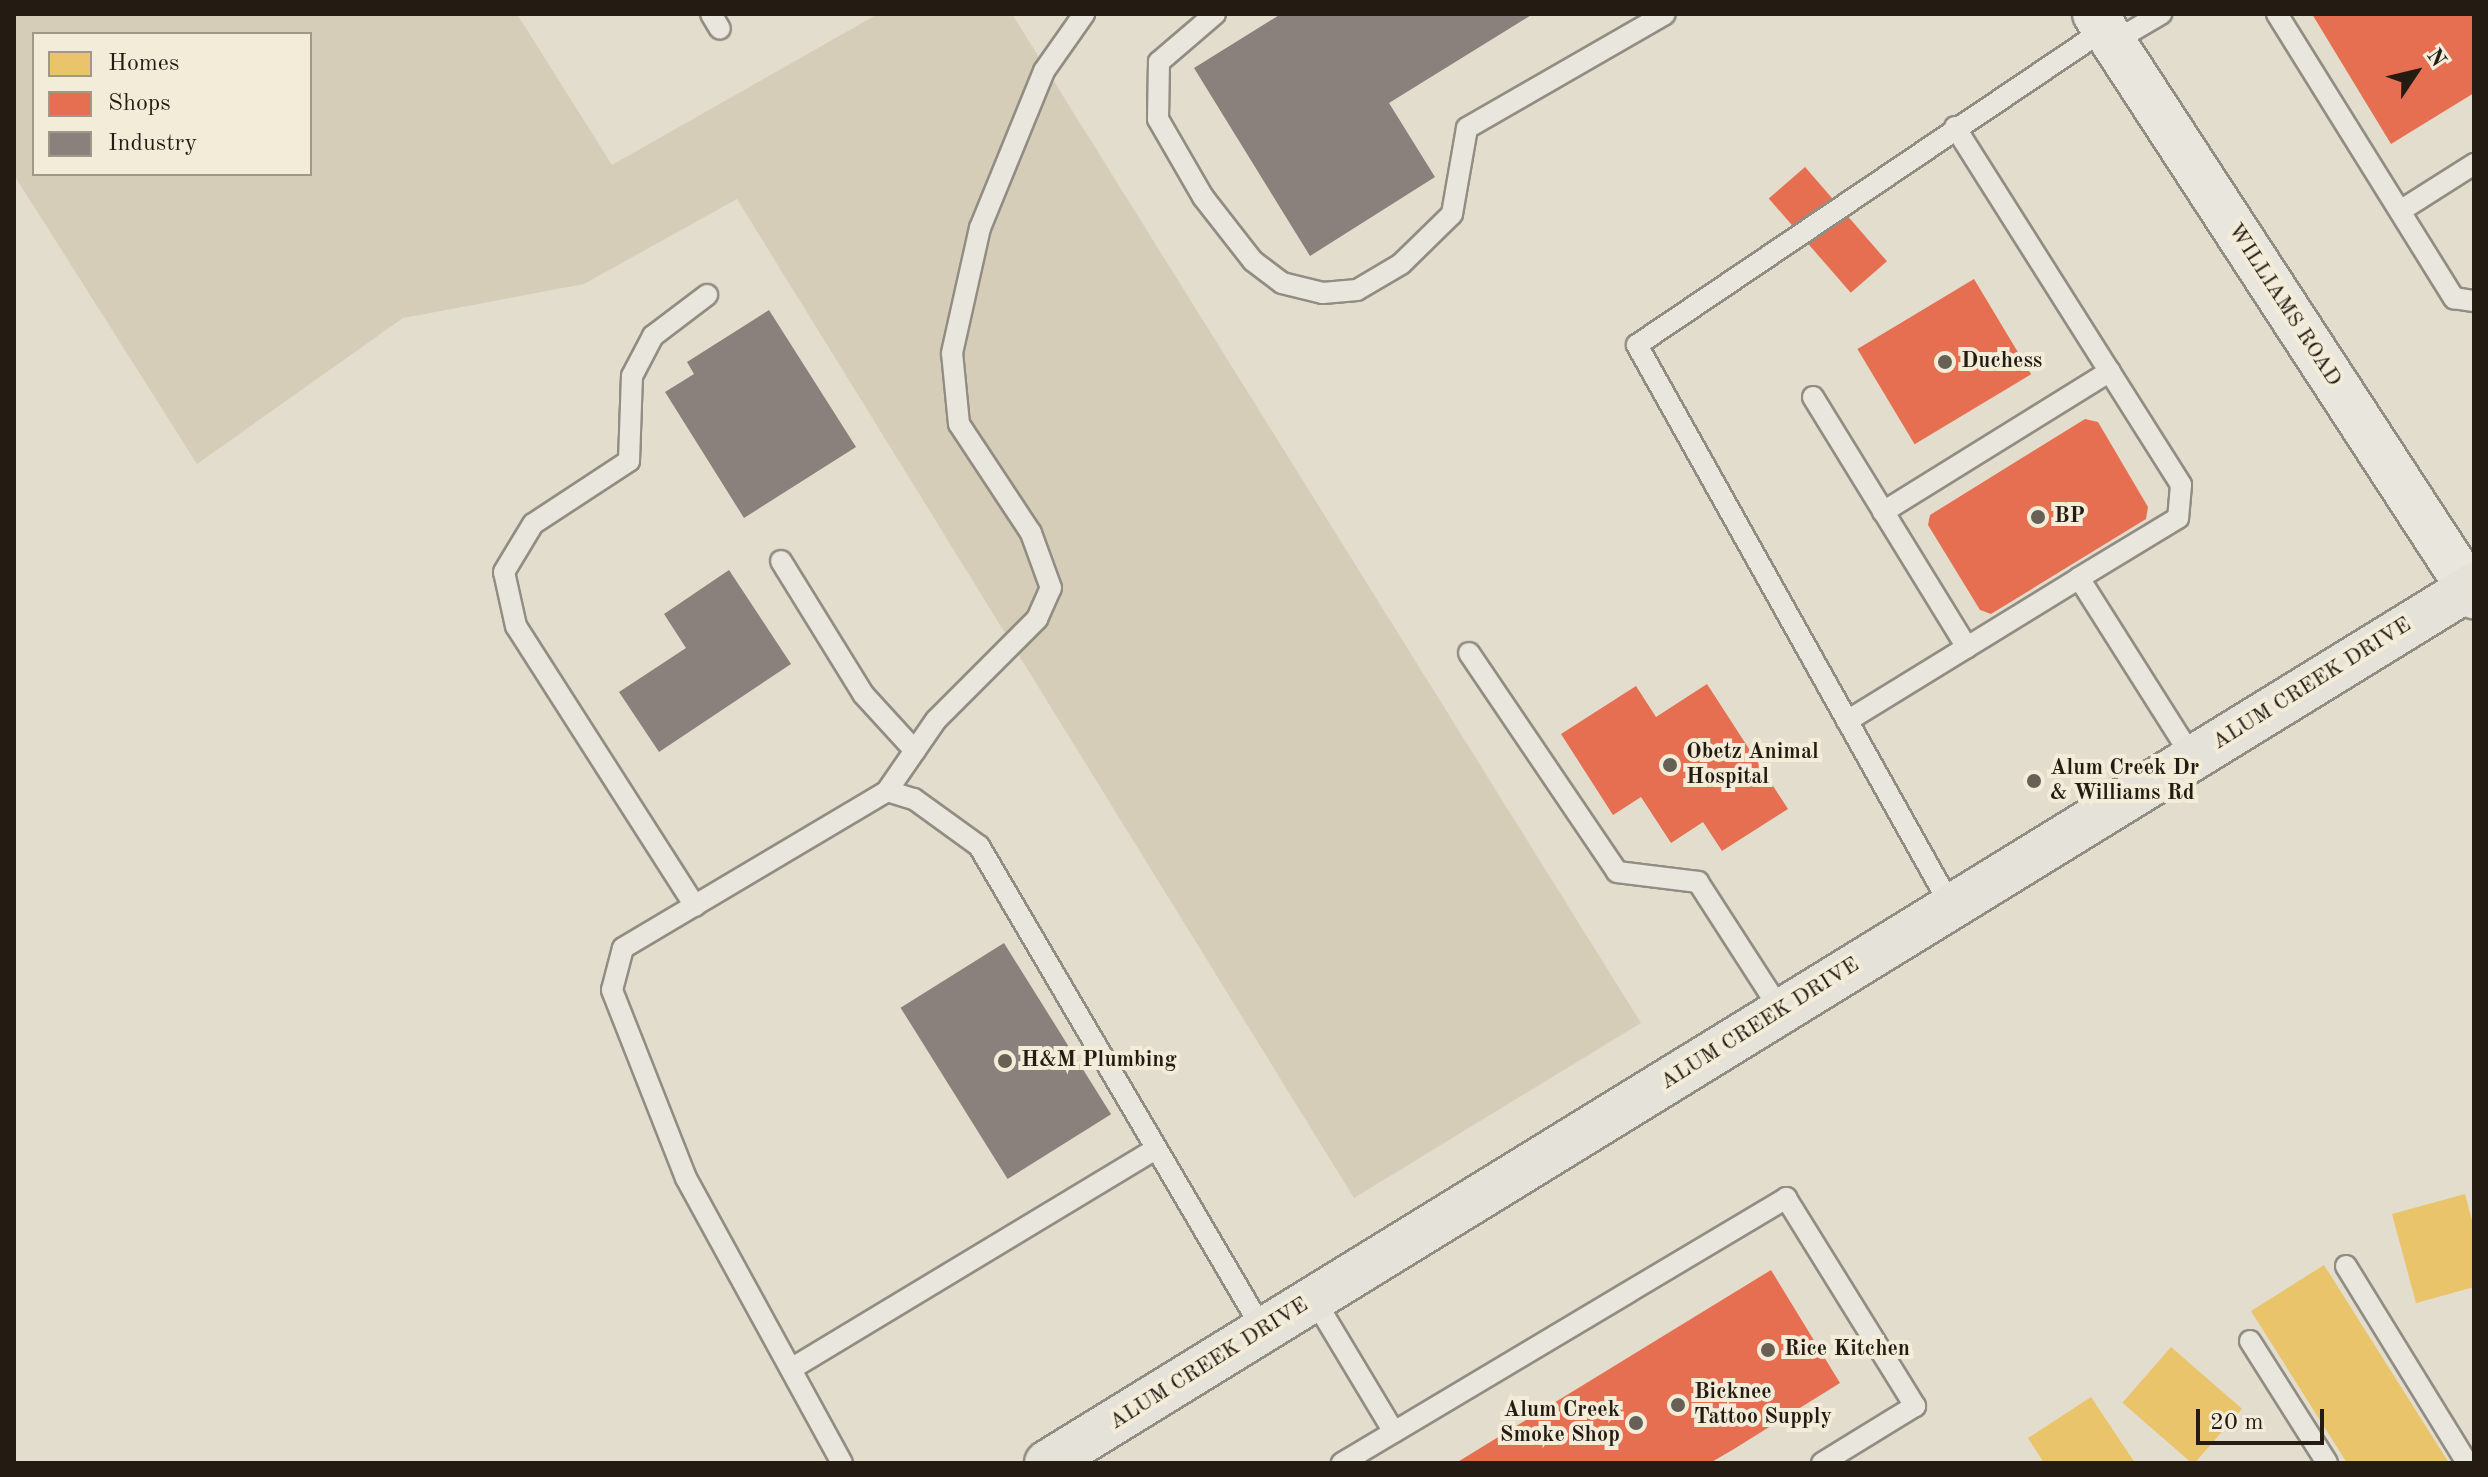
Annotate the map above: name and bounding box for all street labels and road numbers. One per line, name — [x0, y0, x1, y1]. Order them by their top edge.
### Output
street label: WILLIAMS ROAD — [2221, 218, 2347, 392]
street label: ALUM CREEK DRIVE — [2208, 612, 2416, 756]
street label: ALUM CREEK DRIVE — [1656, 952, 1864, 1096]
street label: ALUM CREEK DRIVE — [1105, 1292, 1313, 1436]

